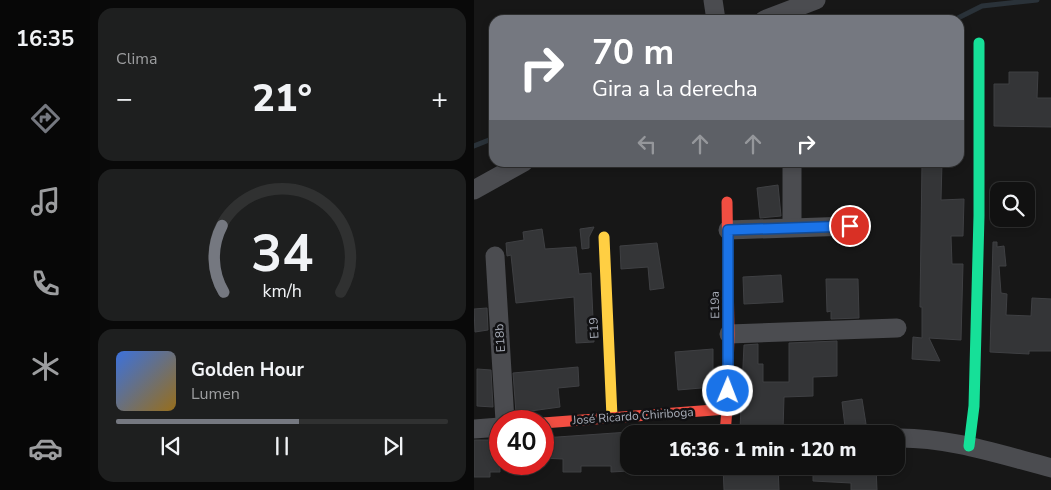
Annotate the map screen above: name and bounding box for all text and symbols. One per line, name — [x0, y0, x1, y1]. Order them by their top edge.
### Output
text: 16:35 — [16, 24, 74, 54]
text: 70 m — [592, 29, 674, 76]
icon: right — [509, 35, 574, 100]
text: Clima — [116, 48, 157, 70]
text: 21° — [252, 73, 312, 124]
text: Gira a la derecha — [592, 74, 758, 104]
text: − — [116, 80, 133, 118]
text: + — [431, 80, 448, 118]
icon: directions — [28, 101, 63, 136]
icon: left — [633, 130, 661, 158]
icon: ahead — [686, 130, 714, 158]
icon: ahead — [739, 130, 767, 158]
icon: right — [792, 130, 820, 158]
map controls — [990, 182, 1035, 227]
button: search — [990, 182, 1035, 227]
icon: music — [28, 184, 63, 219]
pin — [829, 205, 871, 247]
icon: arrive — [836, 212, 864, 240]
text: 34 — [251, 218, 313, 289]
icon: phone — [28, 266, 63, 301]
text: km/h — [262, 279, 302, 303]
street label: E19a — [707, 291, 723, 319]
street label: E19 — [585, 317, 603, 339]
street label: E18b — [491, 323, 509, 353]
icon: climate — [28, 349, 63, 384]
text: Golden Hour — [191, 357, 304, 383]
position arrow — [701, 364, 753, 416]
text: Lumen — [191, 383, 240, 405]
street label: José Ricardo Chiriboga — [571, 404, 694, 428]
speed limit sign: 40 — [489, 410, 554, 475]
icon: car — [28, 431, 63, 466]
icon: previous — [157, 432, 185, 460]
icon: pause — [268, 432, 296, 460]
icon: next — [379, 432, 407, 460]
text: 16:36 · 1 min · 120 m — [669, 437, 856, 463]

